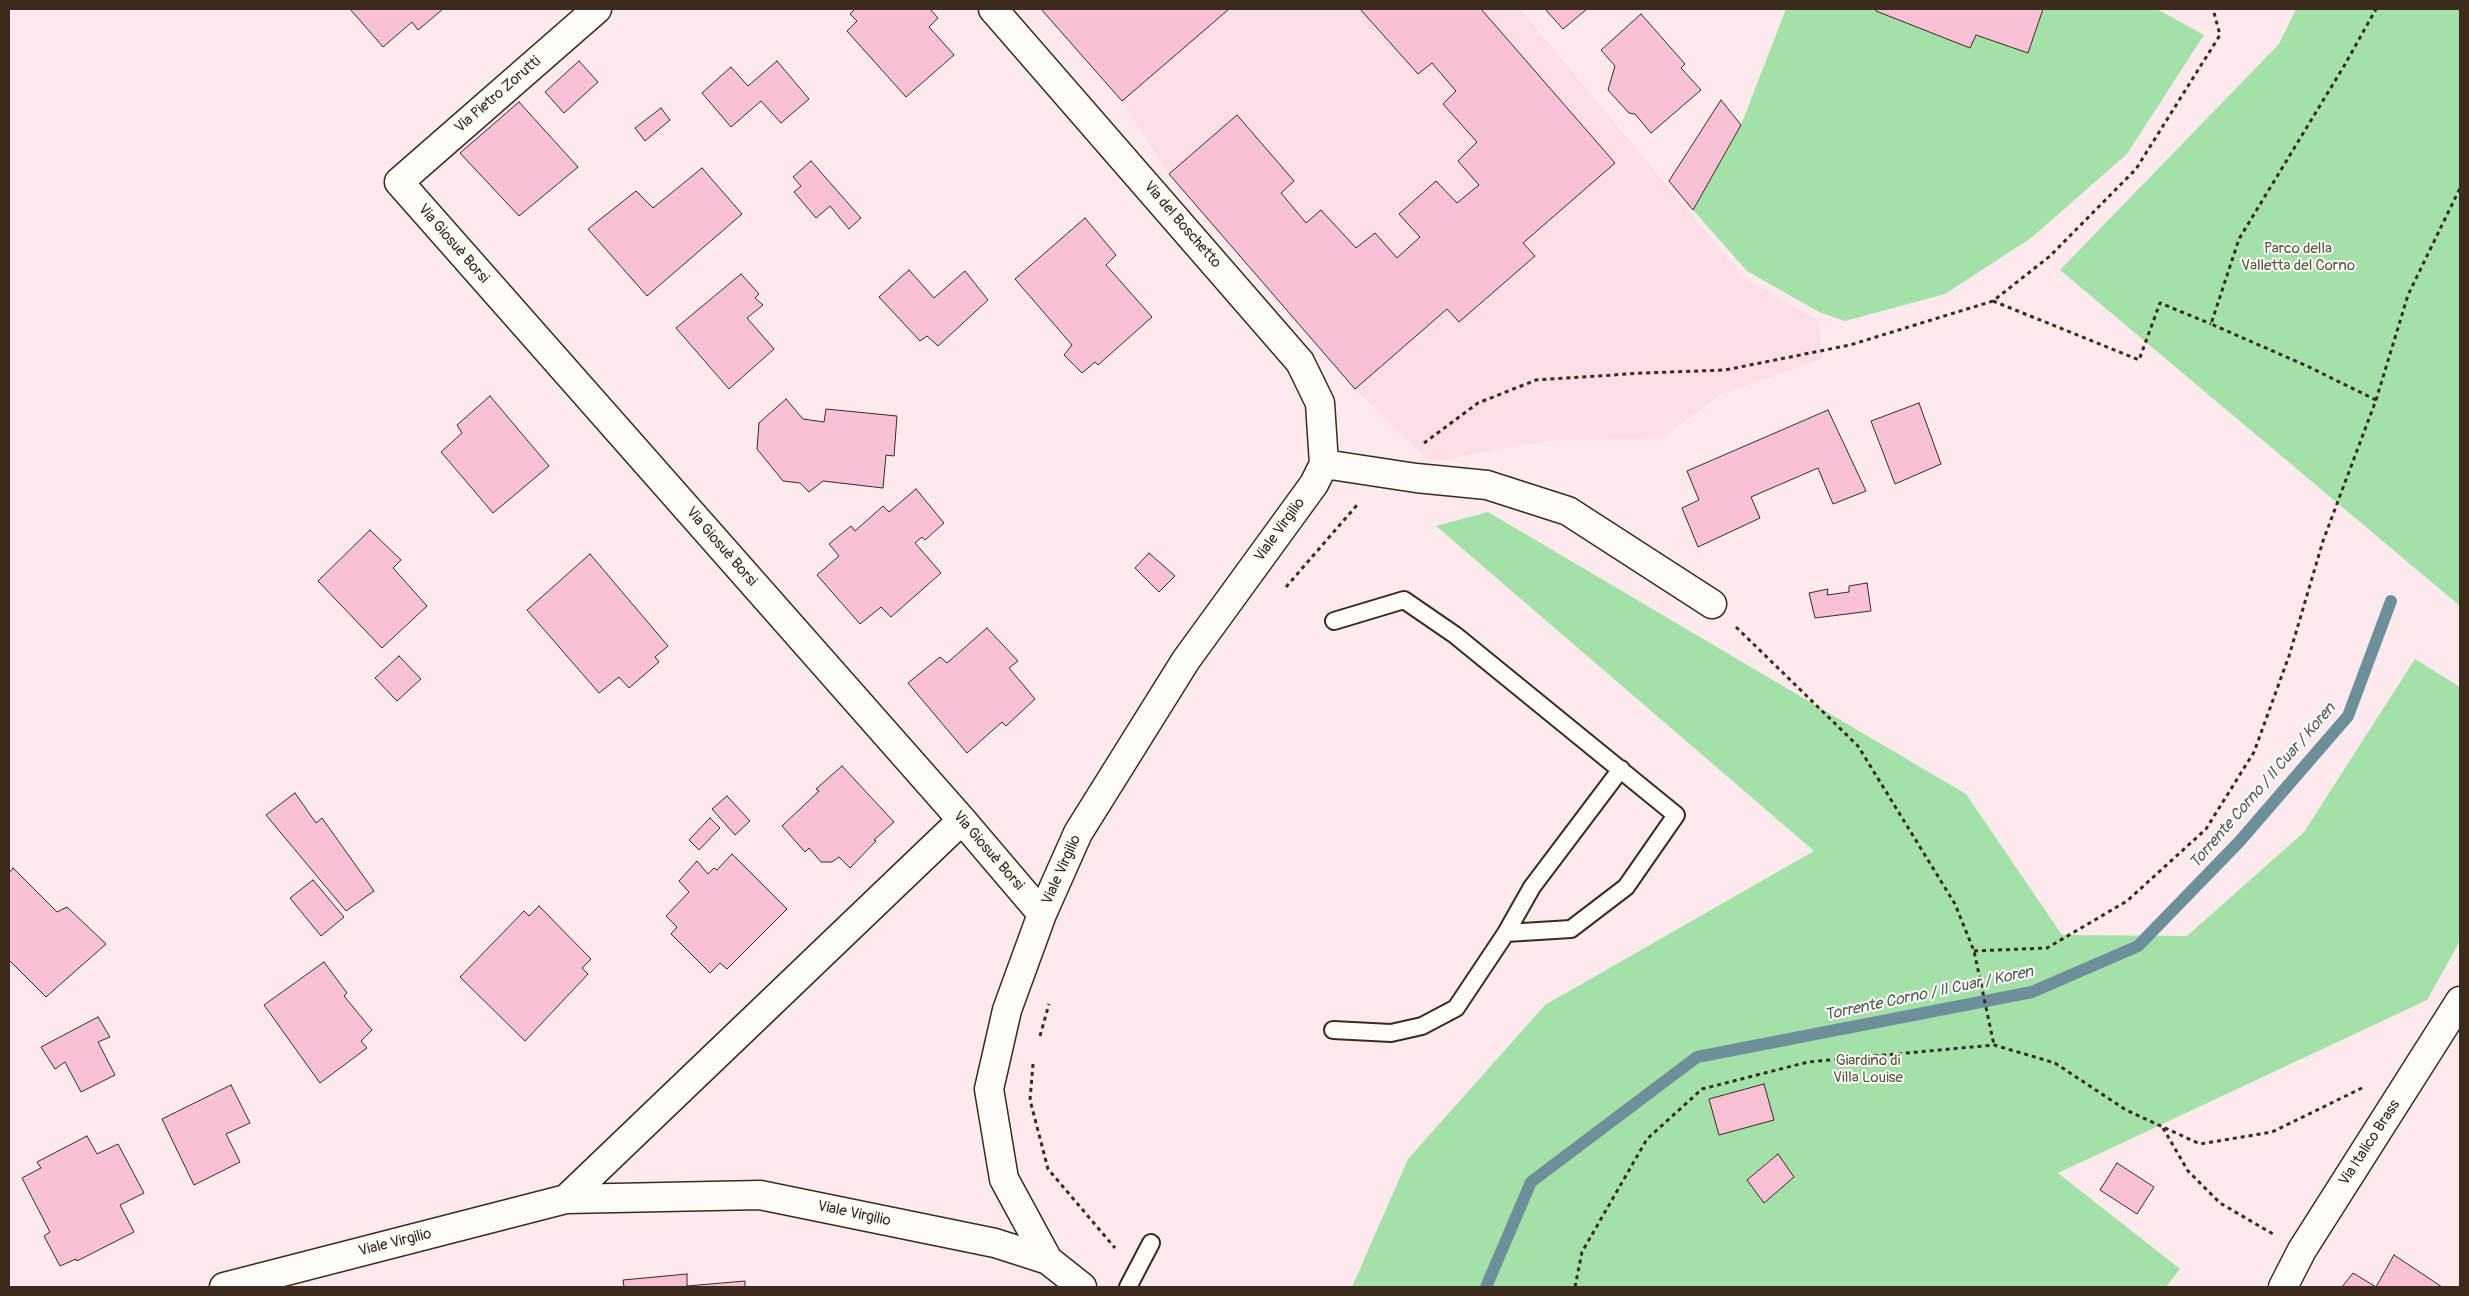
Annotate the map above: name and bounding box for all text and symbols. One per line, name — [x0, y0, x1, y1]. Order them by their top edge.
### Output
street label: Via Pietro Zorutti — [451, 53, 545, 137]
street label: Via del Boschetto — [1139, 178, 1225, 272]
street label: Via Giosuè Borsi — [414, 201, 492, 287]
park label: Parco della Valletta del Corno — [2241, 240, 2355, 275]
street label: Viale Virgilio — [1251, 495, 1309, 565]
street label: Via Giosuè Borsi — [682, 504, 760, 590]
water label: Torrente Corno / Il Cuar / Koren — [2186, 699, 2340, 873]
street label: Via Giosuè Borsi — [949, 808, 1027, 894]
street label: Viale Virgilio — [1039, 832, 1085, 908]
water label: Torrente Corno / Il Cuar / Koren — [1823, 962, 2035, 1026]
park label: Giardino di Villa Louise — [1833, 1052, 1903, 1087]
street label: Via Italico Brass — [2336, 1097, 2404, 1189]
street label: Viale Virgilio — [816, 1197, 892, 1231]
street label: Viale Virgilio — [357, 1225, 433, 1261]

